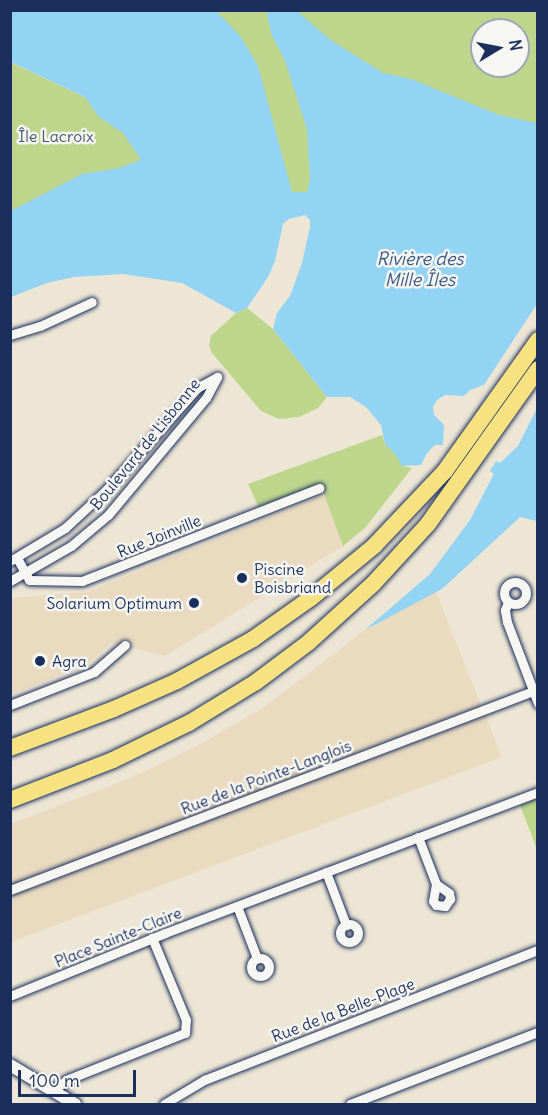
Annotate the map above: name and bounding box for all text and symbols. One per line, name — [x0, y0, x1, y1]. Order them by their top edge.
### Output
north arrow — [470, 18, 530, 78]
text: N — [505, 38, 527, 52]
park label: Île Lacroix — [18, 126, 94, 146]
water label: Rivière des Mille Îles — [376, 249, 464, 292]
street label: Boulevard de Lisbonne — [86, 374, 204, 514]
street label: Rue Joinville — [114, 510, 204, 562]
place label: Piscine Boisbriand — [254, 559, 331, 597]
marker: Piscine Boisbriand — [235, 571, 249, 585]
place label: Solarium Optimum — [46, 593, 182, 613]
marker: Solarium Optimum — [187, 596, 201, 610]
place label: Agra — [52, 651, 87, 671]
marker: Agra — [33, 654, 47, 668]
street label: Rue de la Pointe-Langlois — [178, 736, 354, 818]
street label: Place Sainte-Claire — [52, 903, 184, 971]
street label: Rue de la Belle-Plage — [269, 974, 417, 1046]
scale bar — [21, 1058, 140, 1096]
text: 100 m — [29, 1069, 80, 1092]

